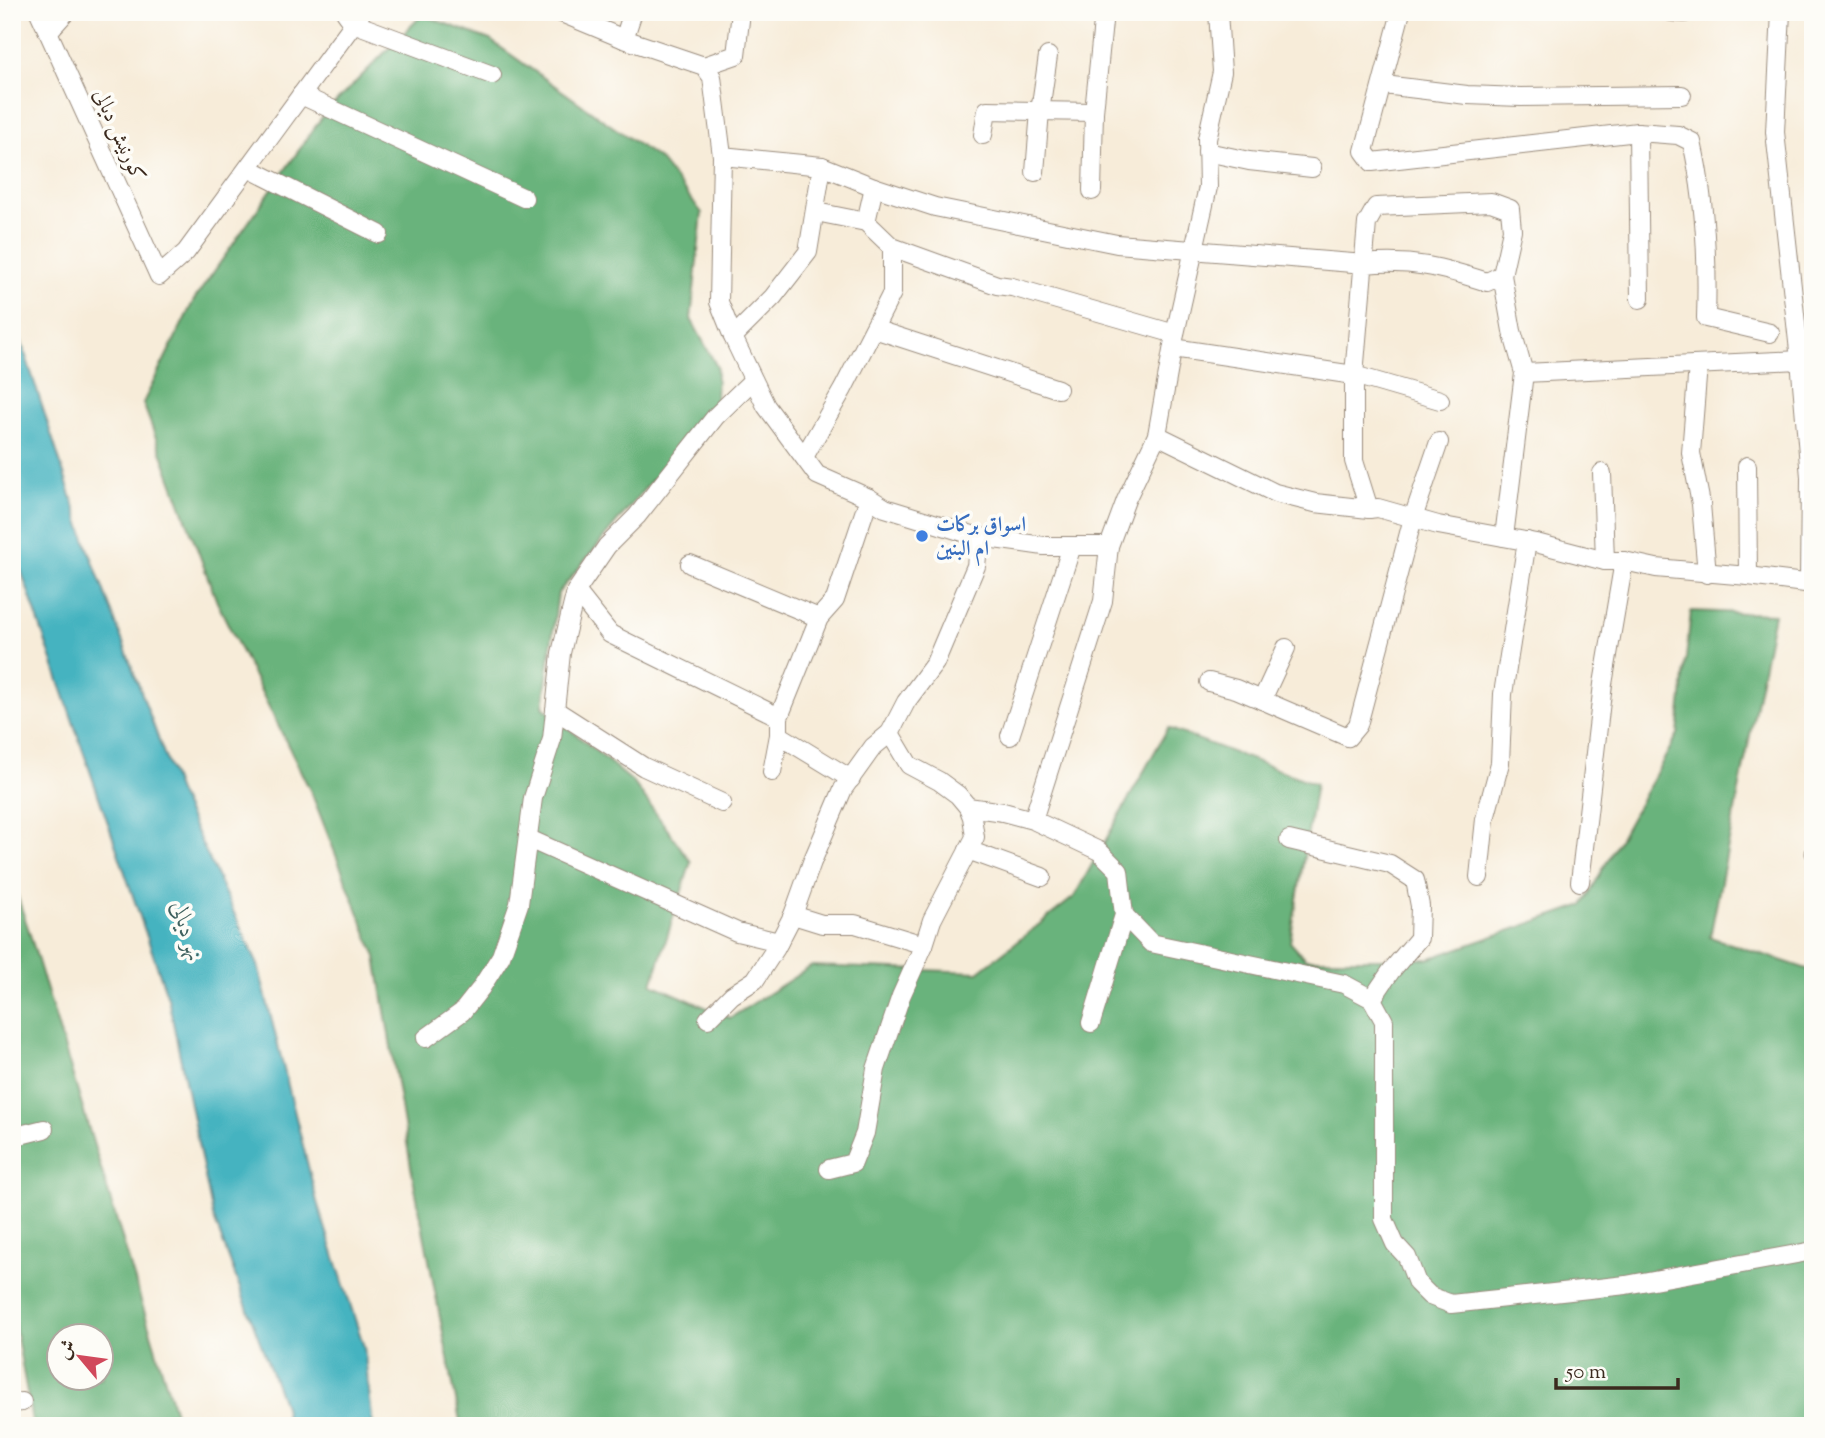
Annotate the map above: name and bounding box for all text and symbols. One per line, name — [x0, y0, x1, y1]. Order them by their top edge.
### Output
street label: كورنيش ديالى — [84, 85, 152, 187]
place label: اسواق بركات ام البنين — [936, 511, 1026, 567]
marker: اسواق بركات ام البنين — [914, 528, 930, 544]
water label: نهر ديالى — [161, 897, 210, 966]
north arrow — [46, 1322, 116, 1392]
text: ش — [51, 1335, 84, 1365]
scale bar — [1556, 1347, 1678, 1391]
text: 50 m — [1565, 1358, 1606, 1388]

